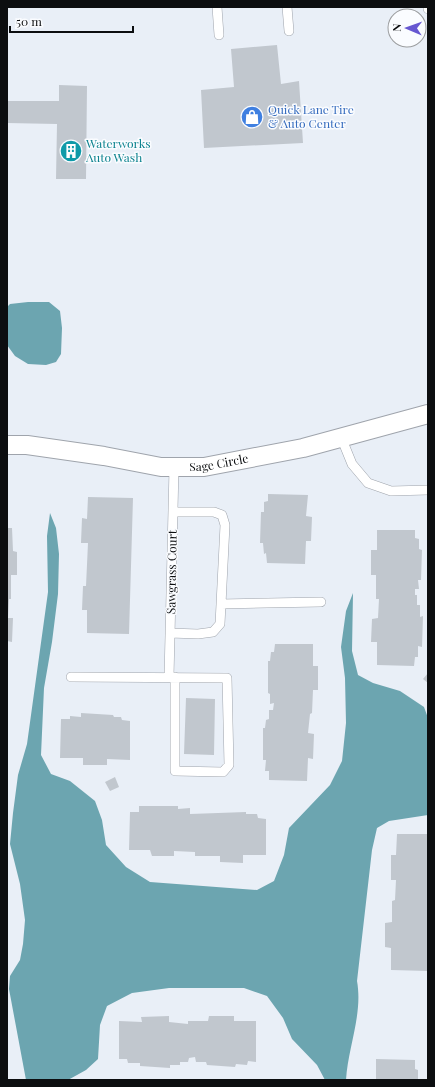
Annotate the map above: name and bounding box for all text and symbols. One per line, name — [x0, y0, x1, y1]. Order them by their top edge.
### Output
scale bar — [10, 8, 133, 34]
north arrow — [387, 8, 427, 48]
text: 50 m — [16, 13, 42, 29]
text: N — [389, 23, 404, 32]
place label: Quick Lane Tire & Auto Center — [268, 101, 354, 131]
shop icon: Quick Lane Tire & Auto Center — [239, 104, 265, 130]
place label: Waterworks Auto Wash — [85, 135, 151, 165]
building icon: Waterworks Auto Wash — [58, 138, 84, 164]
street label: Sage Circle — [189, 450, 250, 474]
street label: Sawgrass Court — [162, 529, 180, 614]

